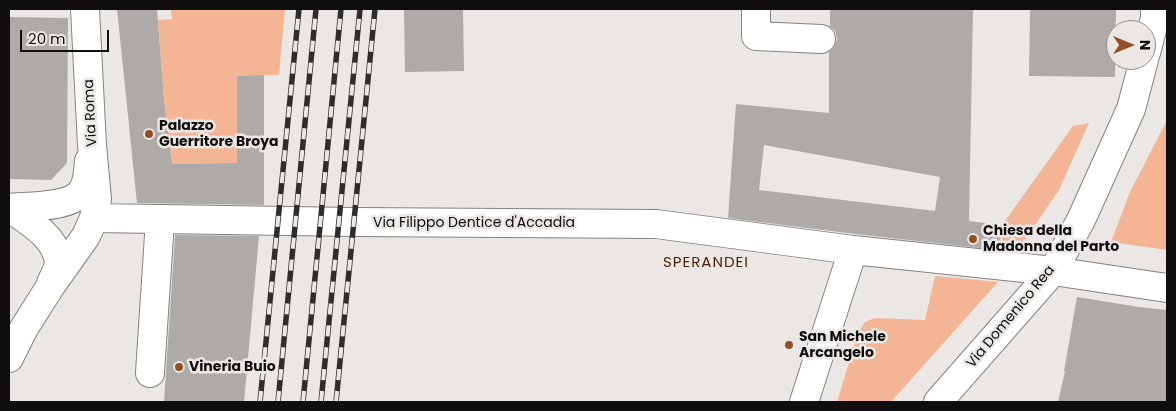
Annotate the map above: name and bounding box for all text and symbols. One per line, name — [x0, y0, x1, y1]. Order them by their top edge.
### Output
scale bar — [22, 20, 111, 52]
north arrow — [1106, 20, 1156, 70]
text: 20 m — [28, 28, 66, 49]
text: N — [1135, 40, 1155, 50]
street label: Via Roma — [81, 79, 101, 147]
place label: Palazzo Guerritore Broya — [159, 118, 279, 150]
marker: Palazzo Guerritore Broya — [143, 128, 155, 140]
street label: Via Filippo Dentice d'Accadia — [373, 215, 575, 231]
place label: Chiesa della Madonna del Parto — [983, 223, 1119, 256]
marker: Chiesa della Madonna del Parto — [967, 233, 979, 245]
district label: SPERANDEI — [662, 254, 750, 272]
street label: Via Domenico Rea — [963, 262, 1059, 372]
place label: San Michele Arcangelo — [799, 329, 886, 362]
marker: San Michele Arcangelo — [783, 339, 795, 351]
place label: Vineria Buio — [189, 359, 276, 375]
marker: Vineria Buio — [173, 361, 185, 373]

